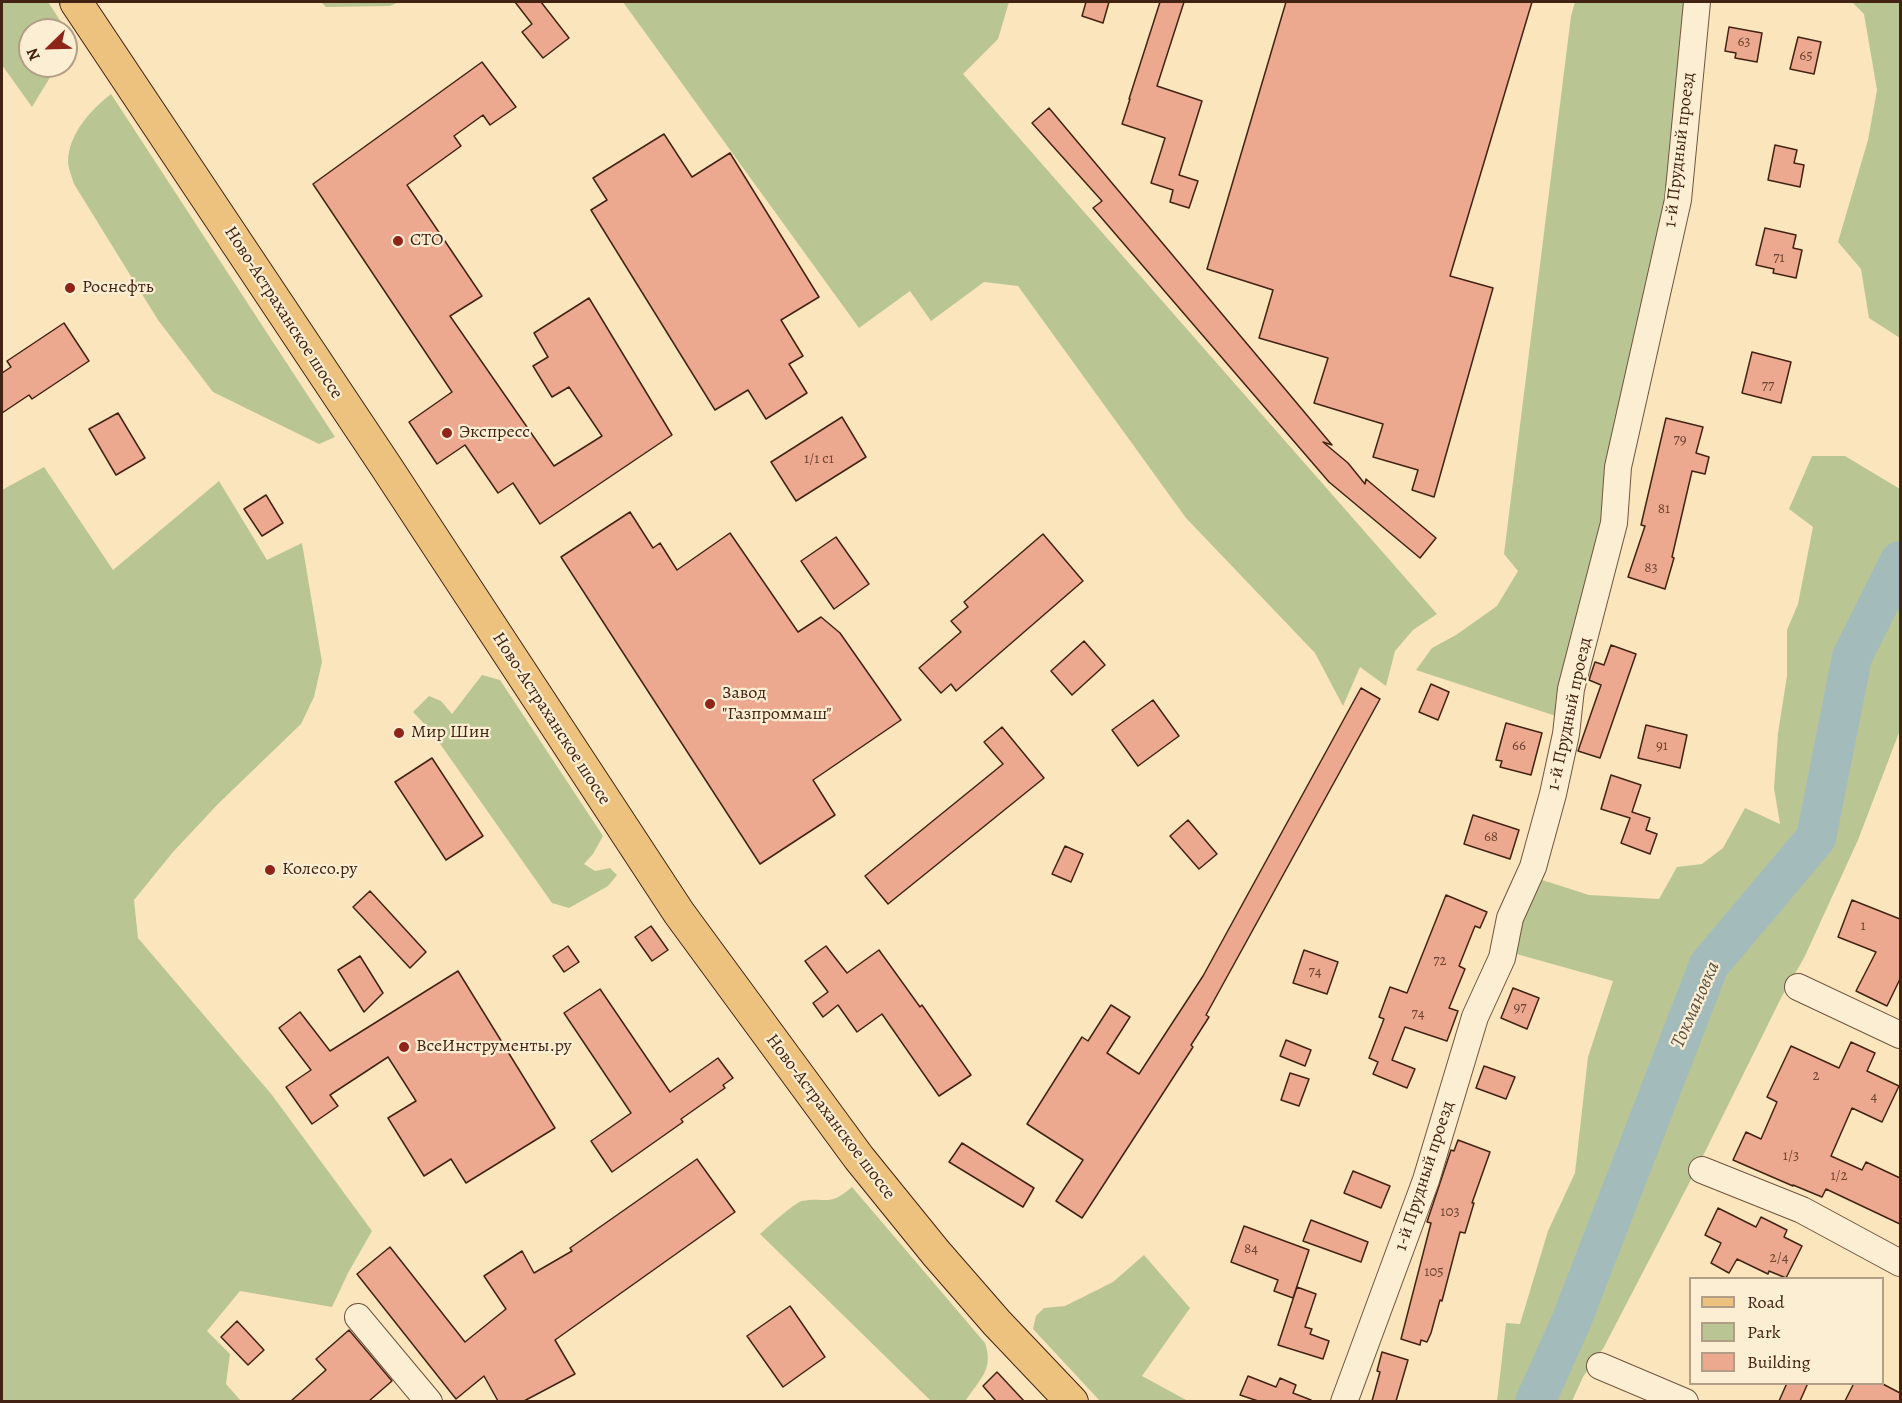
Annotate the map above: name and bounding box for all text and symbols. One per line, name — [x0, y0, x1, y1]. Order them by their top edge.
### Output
north arrow — [18, 18, 78, 78]
house number: 63 — [1737, 33, 1751, 51]
text: N — [21, 45, 46, 64]
house number: 65 — [1799, 47, 1813, 65]
street label: 1-й Прудный проезд — [1660, 71, 1700, 229]
street label: Ново-Астраханское шоссе — [219, 223, 347, 403]
place label: СТО — [410, 230, 443, 252]
marker: СТО — [391, 234, 405, 248]
house number: 71 — [1773, 249, 1785, 267]
place label: Роснефть — [82, 277, 153, 299]
marker: Роснефть — [63, 281, 77, 295]
house number: 77 — [1762, 377, 1774, 395]
place label: Экспресс — [459, 422, 530, 444]
marker: Экспресс — [440, 426, 454, 440]
house number: 79 — [1673, 431, 1687, 449]
house number: 1/1 с1 — [804, 450, 834, 468]
house number: 81 — [1658, 500, 1670, 518]
house number: 83 — [1644, 559, 1658, 577]
street label: Ново-Астраханское шоссе — [487, 629, 615, 809]
street label: 1-й Прудный проезд — [1543, 635, 1597, 793]
place label: Завод "Газпроммаш" — [722, 683, 832, 726]
marker: Завод "Газпроммаш" — [703, 697, 717, 711]
place label: Мир Шин — [411, 722, 490, 744]
marker: Мир Шин — [392, 726, 406, 740]
house number: 66 — [1512, 737, 1526, 755]
house number: 91 — [1656, 737, 1668, 755]
house number: 68 — [1484, 828, 1498, 846]
place label: Колесо.ру — [282, 859, 357, 881]
marker: Колесо.ру — [263, 863, 277, 877]
house number: 1 — [1860, 917, 1866, 935]
house number: 72 — [1433, 952, 1447, 970]
water label: Токмановка — [1666, 958, 1726, 1052]
house number: 74 — [1308, 963, 1322, 981]
house number: 97 — [1513, 999, 1527, 1017]
house number: 74 — [1411, 1005, 1425, 1023]
street label: Ново-Астраханское шоссе — [761, 1030, 899, 1204]
place label: ВсеИнструменты.ру — [416, 1036, 572, 1058]
marker: ВсеИнструменты.ру — [397, 1040, 411, 1054]
house number: 2 — [1812, 1067, 1820, 1085]
house number: 4 — [1871, 1088, 1877, 1106]
street label: 1-й Прудный проезд — [1391, 1098, 1459, 1254]
house number: 1/3 — [1783, 1147, 1799, 1165]
house number: 1/2 — [1830, 1167, 1848, 1185]
house number: 103 — [1440, 1203, 1460, 1221]
house number: 84 — [1244, 1240, 1258, 1258]
house number: 2/4 — [1770, 1249, 1788, 1267]
house number: 105 — [1424, 1263, 1444, 1281]
legend — [1689, 1277, 1884, 1385]
text: Road — [1747, 1290, 1784, 1314]
text: Park — [1747, 1320, 1781, 1344]
text: Building — [1747, 1350, 1811, 1374]

